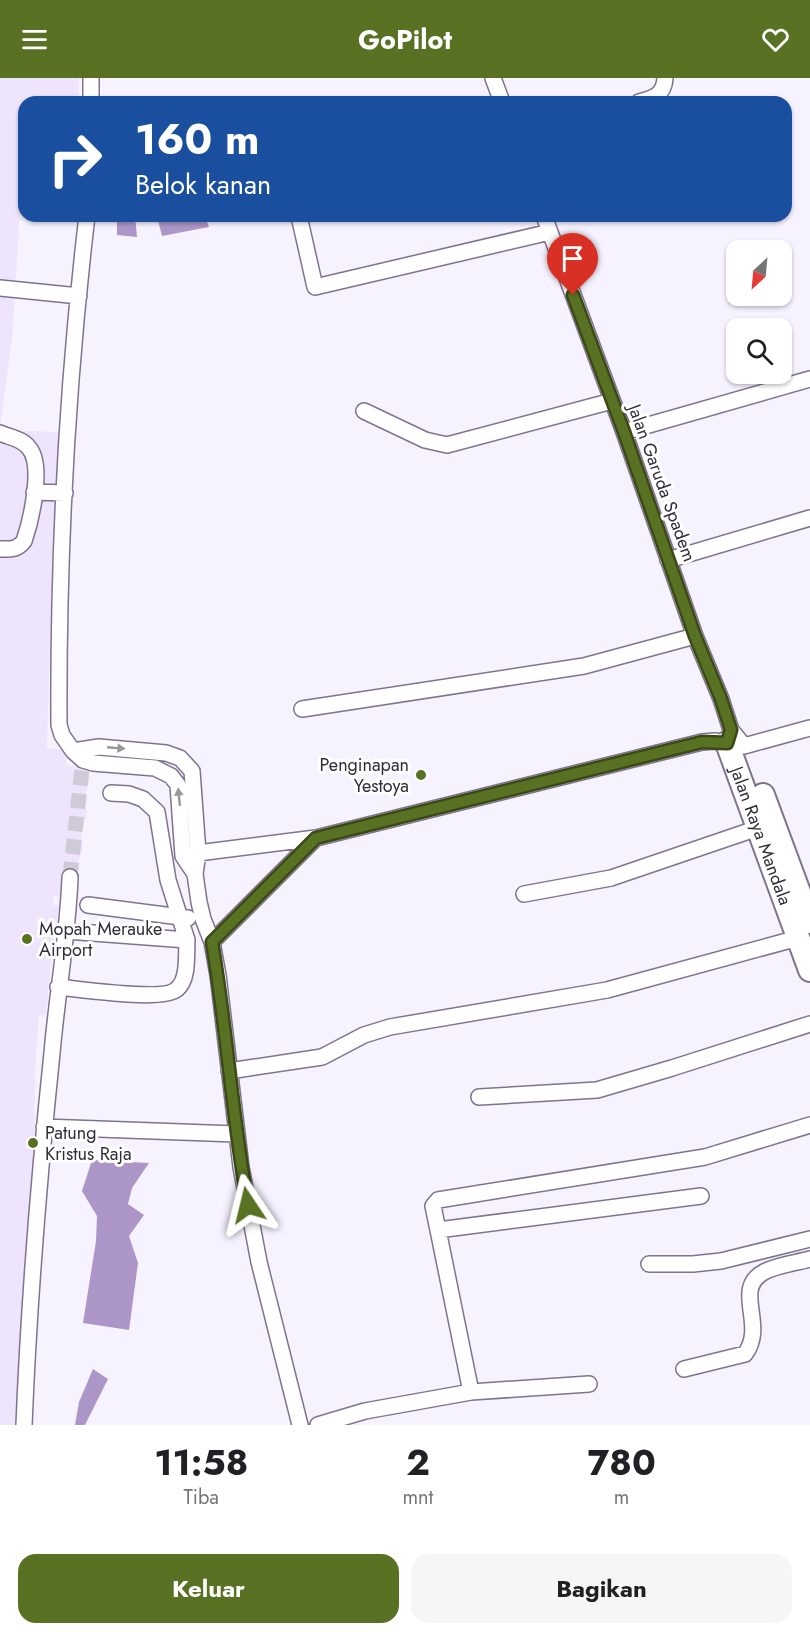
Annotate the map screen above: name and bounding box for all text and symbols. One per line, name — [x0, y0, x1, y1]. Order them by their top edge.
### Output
text: GoPilot — [358, 20, 452, 59]
icon: menu — [18, 23, 51, 56]
icon: heart — [759, 23, 792, 56]
text: 160 m — [135, 109, 259, 170]
icon: right — [36, 120, 114, 198]
text: Belok kanan — [135, 165, 271, 204]
pin — [547, 233, 598, 295]
north arrow — [726, 240, 792, 306]
map controls — [726, 240, 792, 384]
icon: arrive — [556, 242, 589, 275]
button: search — [726, 318, 792, 384]
street label: Jalan Garuda Spadem — [621, 399, 703, 565]
one-way arrow — [107, 744, 126, 753]
place label: Penginapan Yestoya — [320, 752, 409, 799]
street label: Jalan Raya Mandala — [723, 761, 798, 909]
marker: Penginapan Yestoya — [414, 768, 428, 782]
one-way arrow — [174, 788, 184, 807]
place label: Mopah Merauke Airport — [39, 916, 162, 963]
marker: Mopah Merauke Airport — [20, 932, 34, 946]
place label: Patung Kristus Raja — [45, 1120, 132, 1167]
marker: Patung Kristus Raja — [26, 1136, 40, 1150]
position arrow — [216, 1173, 280, 1237]
text: 11:58 — [154, 1436, 248, 1488]
text: 2 — [406, 1436, 430, 1488]
text: 780 — [588, 1436, 656, 1488]
text: Tiba — [183, 1483, 219, 1512]
text: mnt — [402, 1483, 433, 1512]
text: m — [614, 1483, 629, 1512]
button: Keluar — [18, 1554, 399, 1623]
button: Bagikan — [411, 1554, 792, 1623]

